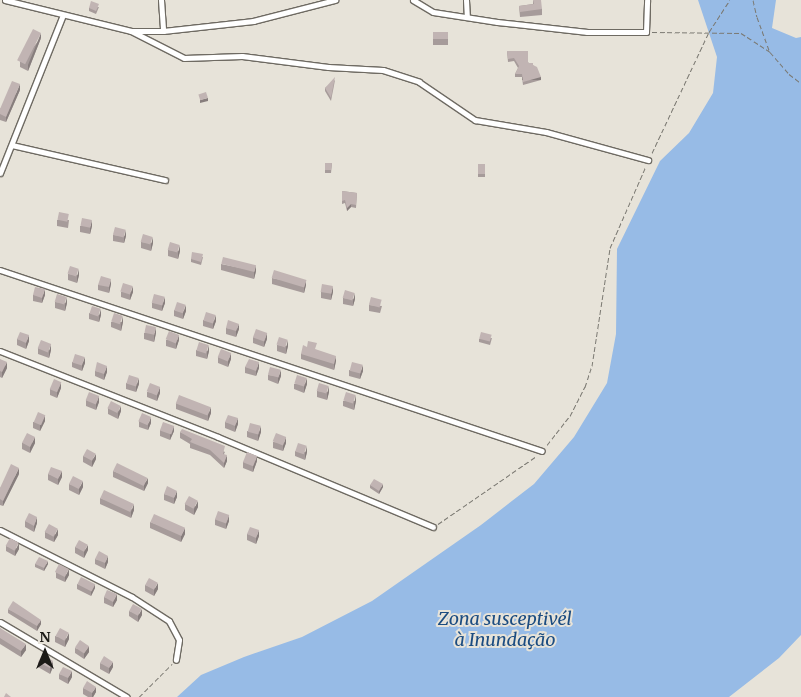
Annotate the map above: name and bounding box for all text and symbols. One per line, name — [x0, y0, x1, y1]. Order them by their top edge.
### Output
water label: Zona susceptivél à Inundação — [438, 609, 572, 652]
north arrow — [20, 627, 70, 677]
text: N — [39, 628, 51, 646]

